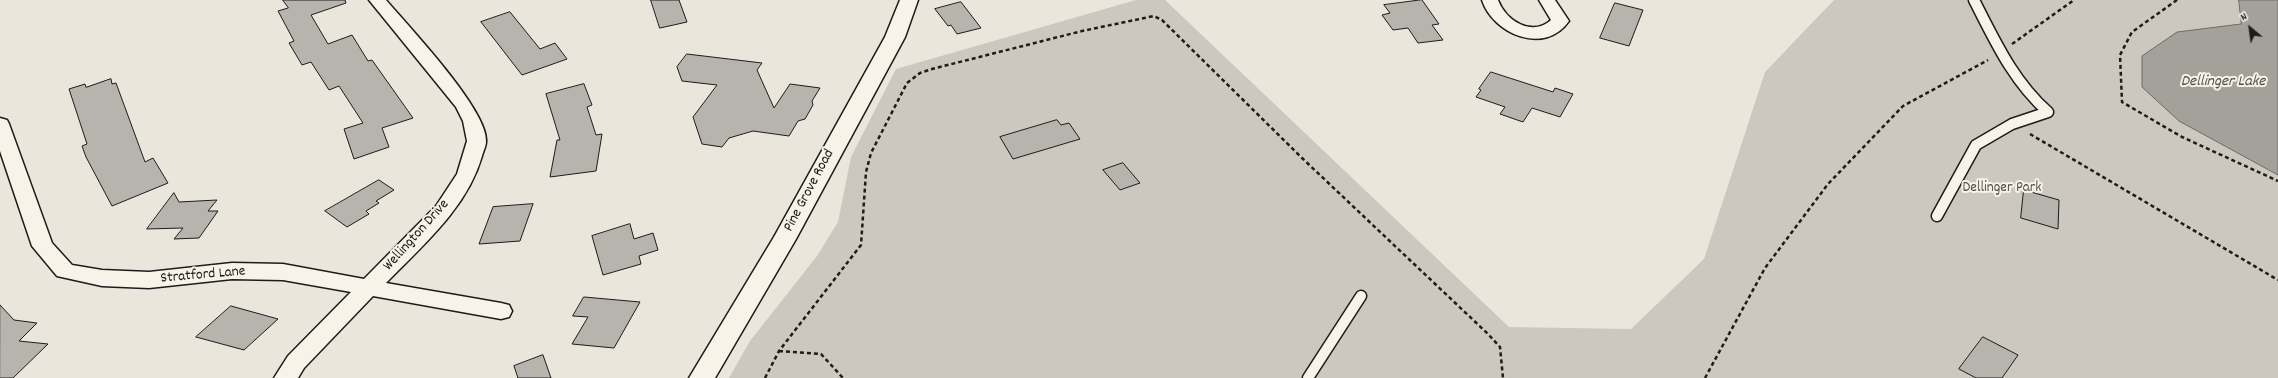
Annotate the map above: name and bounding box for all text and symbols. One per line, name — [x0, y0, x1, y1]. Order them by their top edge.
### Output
north arrow — [2230, 8, 2270, 48]
text: N — [2238, 9, 2250, 26]
water label: Dellinger Lake — [2181, 73, 2265, 93]
street label: Pine Grove Road — [781, 147, 839, 235]
park label: Dellinger Park — [1963, 180, 2041, 198]
street label: Wellington Drive — [380, 197, 454, 275]
street label: Stratford Lane — [160, 263, 246, 289]

